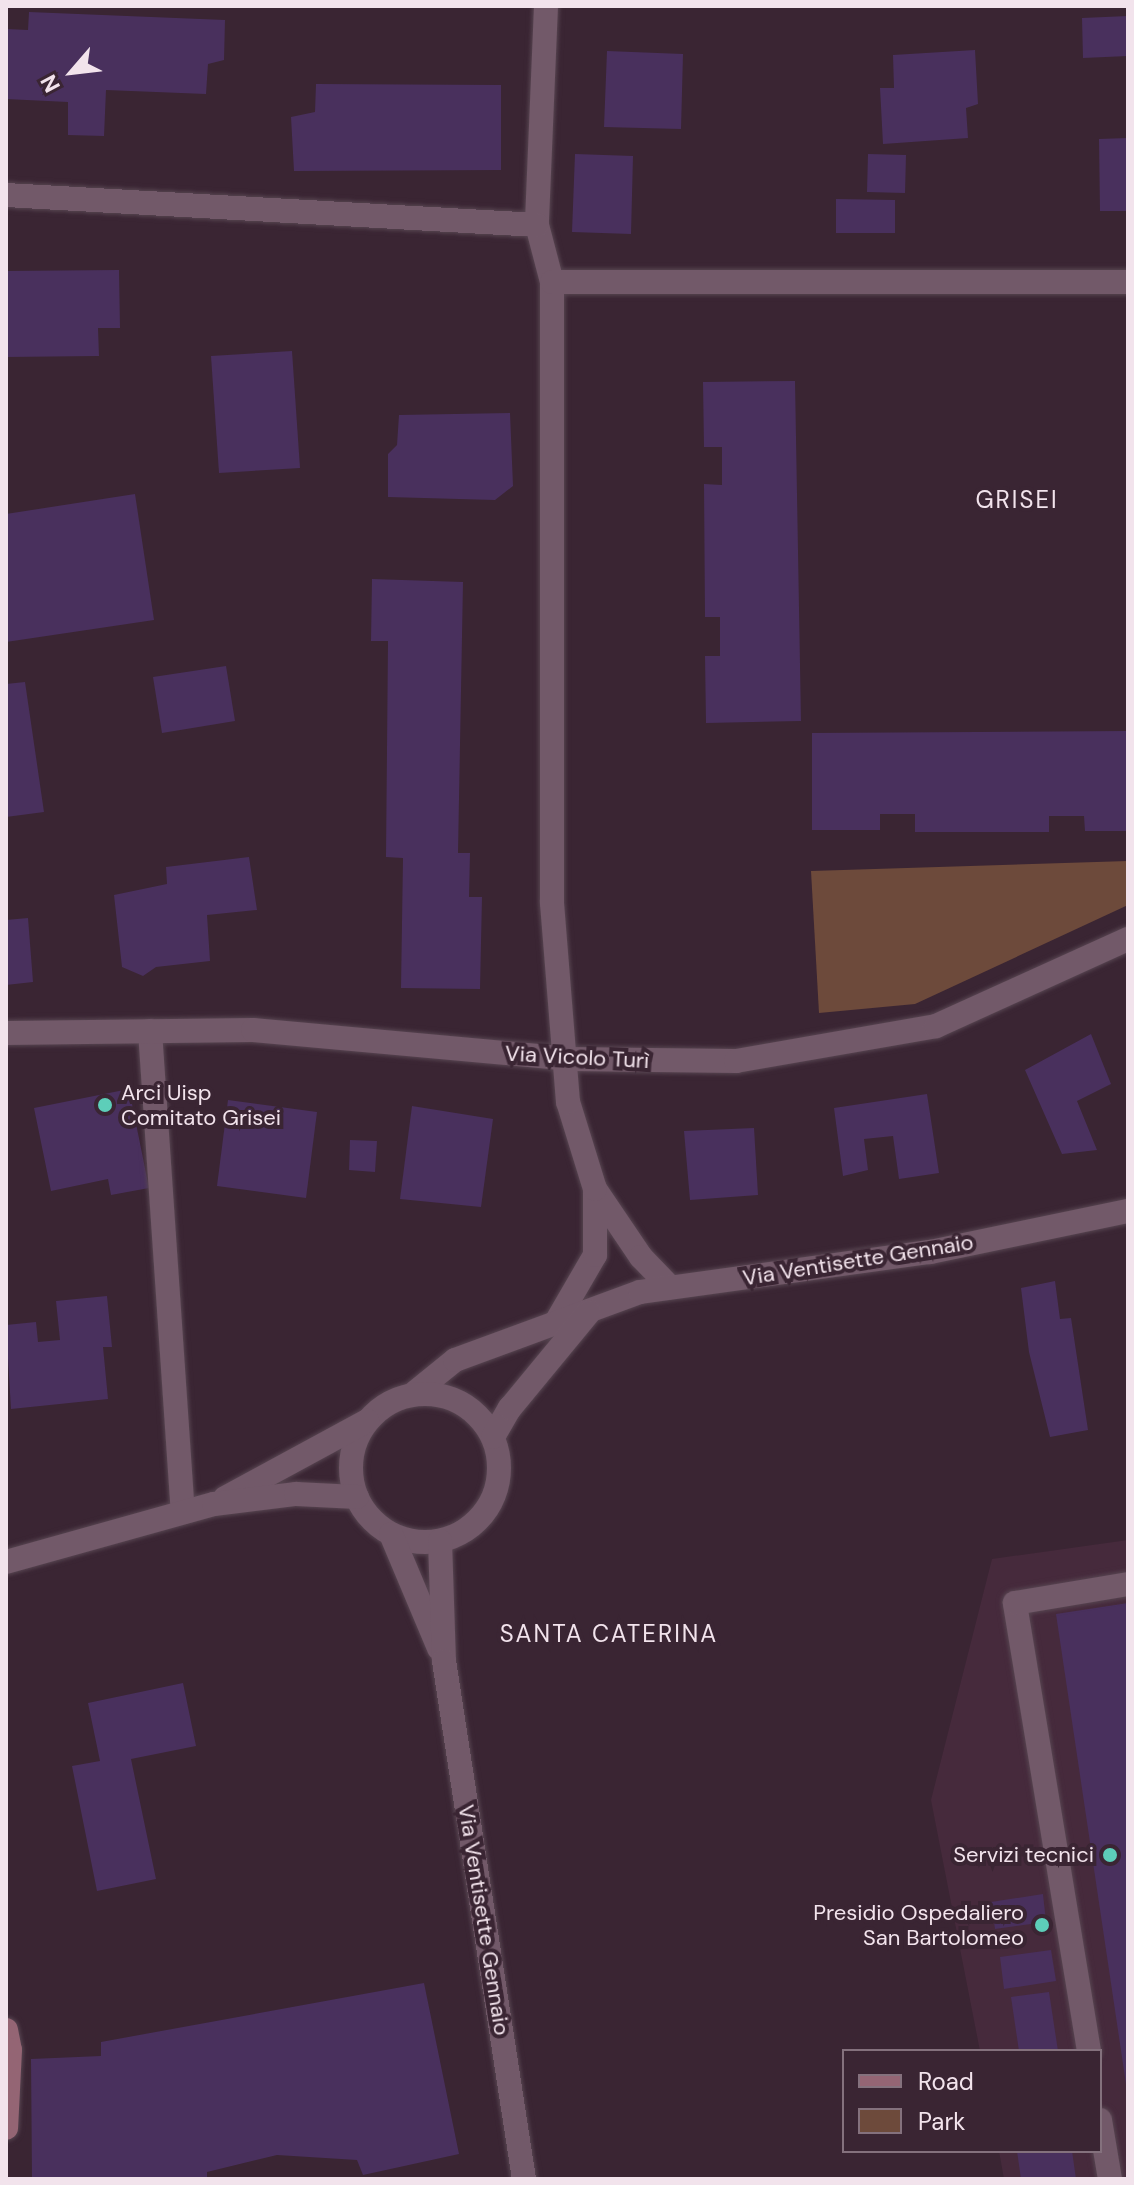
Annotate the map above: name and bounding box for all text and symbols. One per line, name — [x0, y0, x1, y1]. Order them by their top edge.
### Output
north arrow — [32, 32, 112, 112]
text: N — [34, 70, 67, 97]
district label: GRISEI — [975, 486, 1059, 514]
street label: Via Vicolo Turì — [504, 1040, 650, 1074]
place label: Arci Uisp Comitato Grisei — [121, 1079, 281, 1130]
marker: Arci Uisp Comitato Grisei — [96, 1096, 114, 1114]
street label: Via Ventisette Gennaio — [741, 1229, 975, 1291]
district label: SANTA CATERINA — [500, 1620, 718, 1648]
street label: Via Ventisette Gennaio — [453, 1803, 515, 2037]
place label: Servizi tecnici — [953, 1842, 1094, 1868]
marker: Servizi tecnici — [1101, 1846, 1119, 1864]
place label: Presidio Ospedaliero San Bartolomeo — [813, 1899, 1024, 1950]
marker: Presidio Ospedaliero San Bartolomeo — [1031, 1914, 1053, 1936]
legend — [842, 2049, 1102, 2153]
text: Road — [918, 2066, 974, 2097]
text: Park — [918, 2106, 965, 2137]

